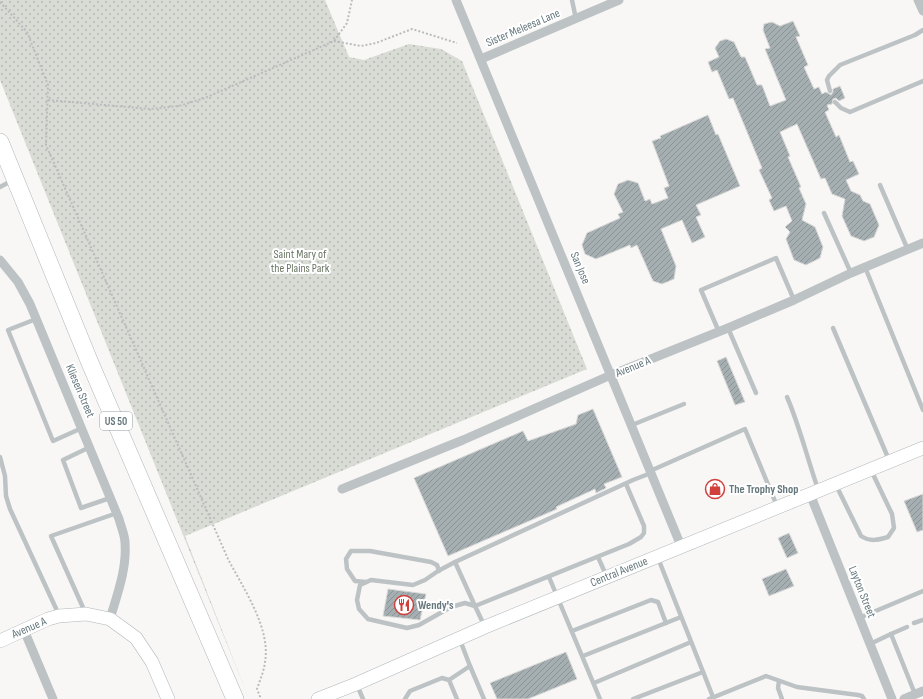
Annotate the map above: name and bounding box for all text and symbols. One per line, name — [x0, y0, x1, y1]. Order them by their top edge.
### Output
street label: Sister Meleesa Lane — [484, 6, 562, 50]
park label: Saint Mary of the Plains Park — [271, 247, 330, 276]
street label: San Jose — [567, 250, 593, 286]
street label: Avenue A — [612, 353, 653, 381]
street label: Kliesen Street — [62, 362, 98, 420]
road number: US 50 — [100, 412, 132, 430]
shop icon: The Trophy Shop — [704, 478, 726, 500]
place label: The Trophy Shop — [729, 482, 798, 497]
street label: Central Avenue — [588, 554, 650, 590]
street label: Layton Street — [845, 564, 879, 620]
restaurant icon: Wendy's — [393, 594, 415, 616]
place label: Wendy's — [418, 598, 454, 613]
street label: Avenue A — [8, 614, 49, 642]

